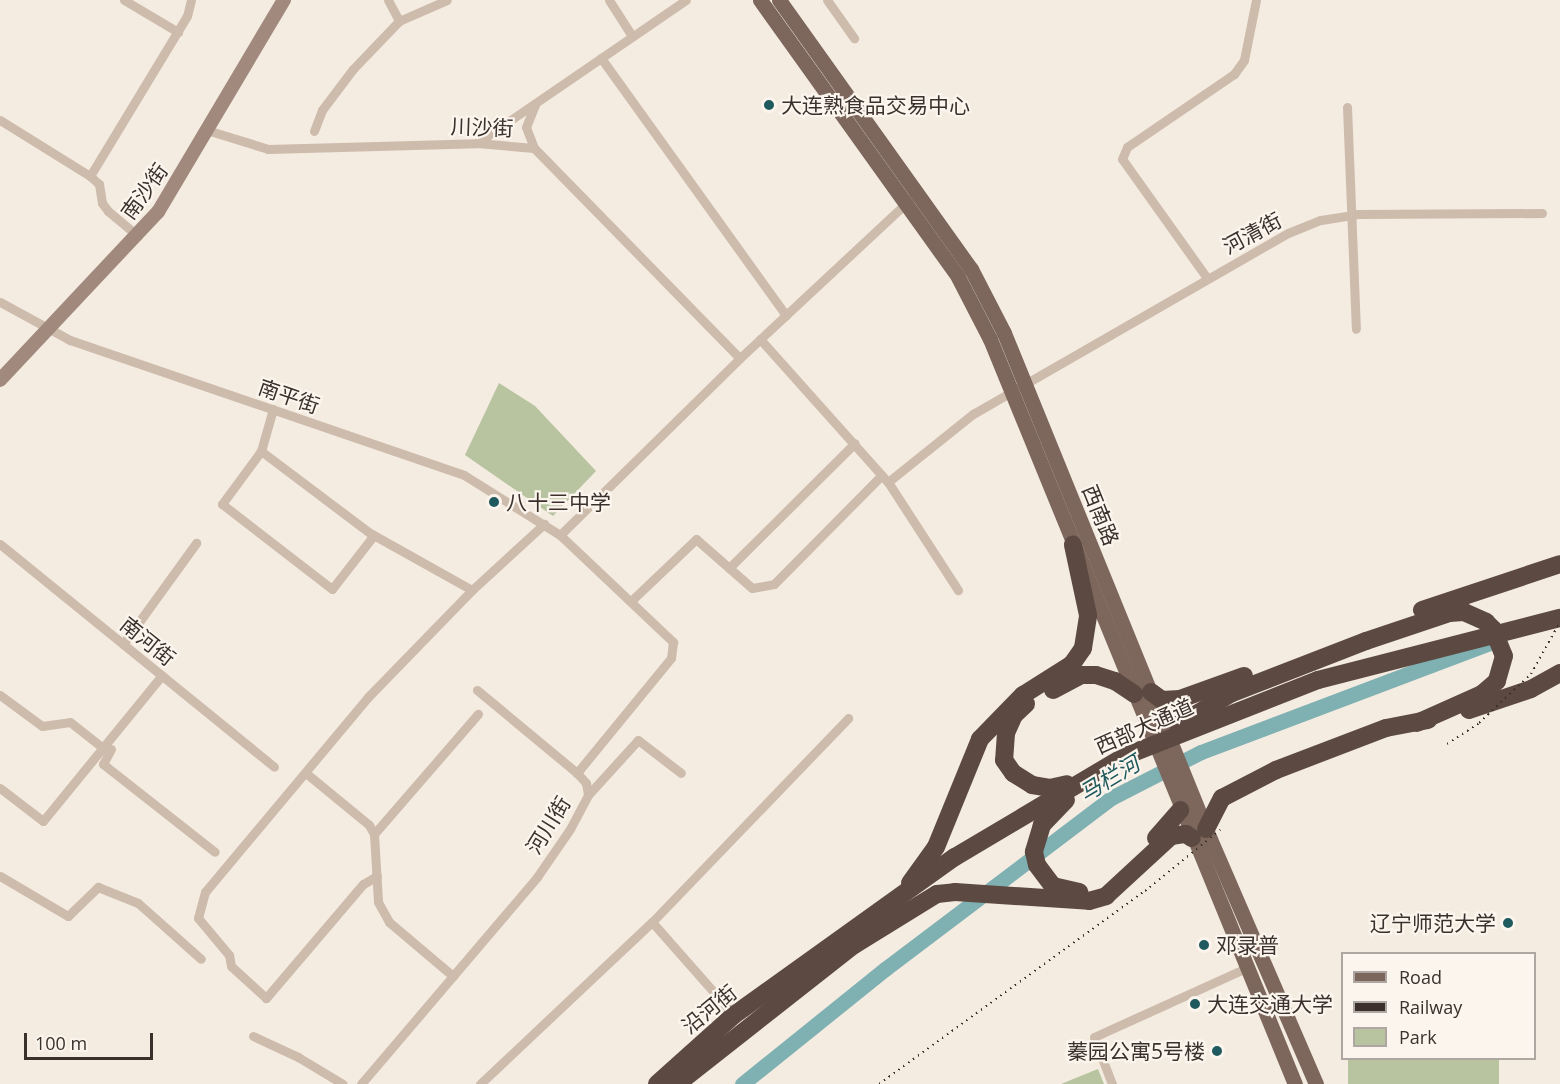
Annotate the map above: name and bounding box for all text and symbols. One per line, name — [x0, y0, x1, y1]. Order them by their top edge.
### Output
place label: 大连熟食品交易中心 — [781, 92, 970, 118]
marker: 大连熟食品交易中心 — [762, 98, 776, 112]
street label: 川沙街 — [450, 113, 514, 141]
street label: 南沙街 — [115, 158, 173, 224]
street label: 河清街 — [1218, 207, 1286, 259]
street label: 南平街 — [255, 374, 323, 418]
street label: 西南路 — [1078, 481, 1124, 549]
place label: 八十三中学 — [506, 489, 611, 515]
marker: 八十三中学 — [487, 495, 501, 509]
street label: 南河街 — [116, 611, 180, 671]
street label: 西部大通道 — [1091, 693, 1197, 759]
water label: 马栏河 — [1074, 750, 1144, 806]
street label: 河川街 — [521, 792, 575, 858]
place label: 辽宁师范大学 — [1370, 910, 1496, 936]
marker: 辽宁师范大学 — [1501, 916, 1515, 930]
place label: 邓录普 — [1216, 932, 1279, 958]
marker: 邓录普 — [1197, 938, 1211, 952]
legend — [1341, 952, 1536, 1060]
text: Road — [1399, 965, 1442, 989]
street label: 沿河街 — [677, 979, 741, 1039]
place label: 大连交通大学 — [1207, 991, 1333, 1017]
text: Railway — [1399, 995, 1462, 1019]
marker: 大连交通大学 — [1188, 997, 1202, 1011]
scale bar — [27, 1021, 156, 1059]
text: Park — [1399, 1025, 1437, 1049]
text: 100 m — [35, 1031, 87, 1055]
place label: 蓁园公寓5号楼 — [1067, 1038, 1205, 1064]
marker: 蓁园公寓5号楼 — [1210, 1044, 1224, 1058]

